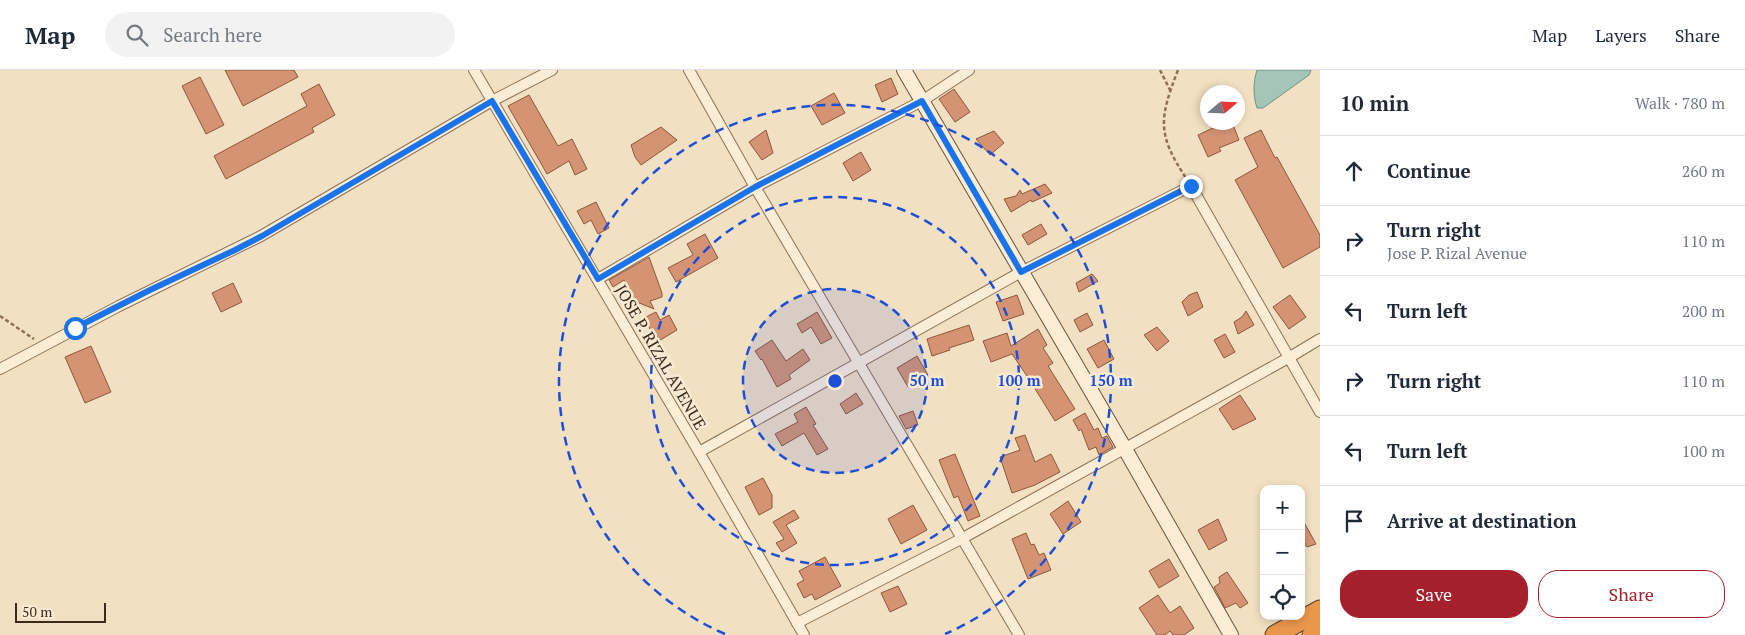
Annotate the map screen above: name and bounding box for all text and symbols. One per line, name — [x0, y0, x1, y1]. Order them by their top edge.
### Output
search box — [105, 12, 455, 57]
text: Map — [25, 19, 75, 51]
icon: search — [123, 21, 151, 49]
text: Search here — [163, 22, 262, 47]
text: Map — [1532, 23, 1567, 47]
text: Layers — [1595, 23, 1647, 47]
text: Share — [1675, 23, 1720, 47]
north arrow — [1200, 85, 1245, 130]
text: 10 min — [1340, 89, 1409, 117]
text: Walk · 780 m — [1635, 92, 1725, 114]
icon: ahead — [1340, 157, 1368, 185]
text: Continue — [1387, 158, 1471, 183]
text: 260 m — [1682, 160, 1725, 182]
route end — [1180, 175, 1203, 198]
text: Turn right — [1387, 217, 1481, 242]
icon: right — [1340, 227, 1368, 255]
text: 110 m — [1682, 230, 1725, 252]
text: Jose P. Rizal Avenue — [1387, 242, 1527, 264]
street label: JOSE P. RIZAL AVENUE — [610, 280, 712, 434]
icon: left — [1340, 297, 1368, 325]
text: Turn left — [1387, 298, 1468, 323]
text: 200 m — [1682, 300, 1725, 322]
route start — [64, 317, 87, 340]
icon: right — [1340, 367, 1368, 395]
text: Turn right — [1387, 368, 1481, 393]
text: 50 m — [910, 370, 945, 390]
text: 100 m — [997, 370, 1041, 390]
text: 150 m — [1089, 370, 1133, 390]
text: 110 m — [1682, 370, 1725, 392]
centre of rings — [826, 372, 844, 390]
icon: left — [1340, 437, 1368, 465]
text: Turn left — [1387, 438, 1468, 463]
text: 100 m — [1682, 440, 1725, 462]
map controls — [1260, 485, 1305, 620]
button: + — [1260, 485, 1305, 530]
icon: arrive — [1340, 507, 1368, 535]
text: Arrive at destination — [1387, 508, 1576, 533]
button: − — [1260, 530, 1305, 575]
button: Save — [1340, 570, 1528, 618]
button: Share — [1538, 570, 1725, 618]
button: locate — [1260, 575, 1305, 620]
scale bar — [15, 600, 106, 623]
text: 50 m — [22, 602, 52, 621]

